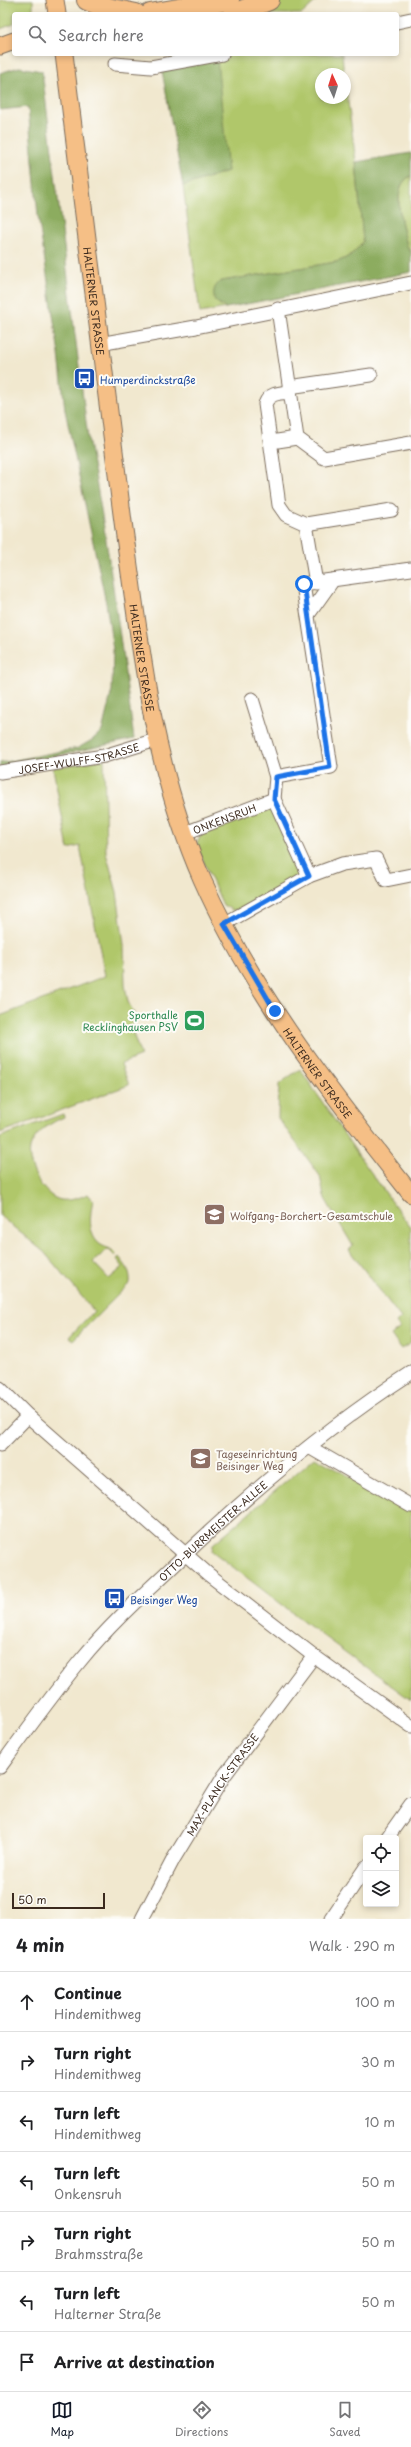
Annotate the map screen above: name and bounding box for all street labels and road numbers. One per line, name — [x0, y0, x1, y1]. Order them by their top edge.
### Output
street label: HALTERNER STRASSE — [81, 246, 109, 356]
street label: HALTERNER STRASSE — [127, 603, 159, 713]
street label: JOSEF-WULFF-STRASSE — [17, 738, 141, 777]
street label: ONKENSRUH — [190, 799, 258, 837]
street label: HALTERNER STRASSE — [280, 1024, 356, 1121]
street label: OTTO-BURRMEISTER-ALLEE — [155, 1477, 270, 1584]
street label: MAX-PLANCK-STRASSE — [182, 1730, 261, 1838]

